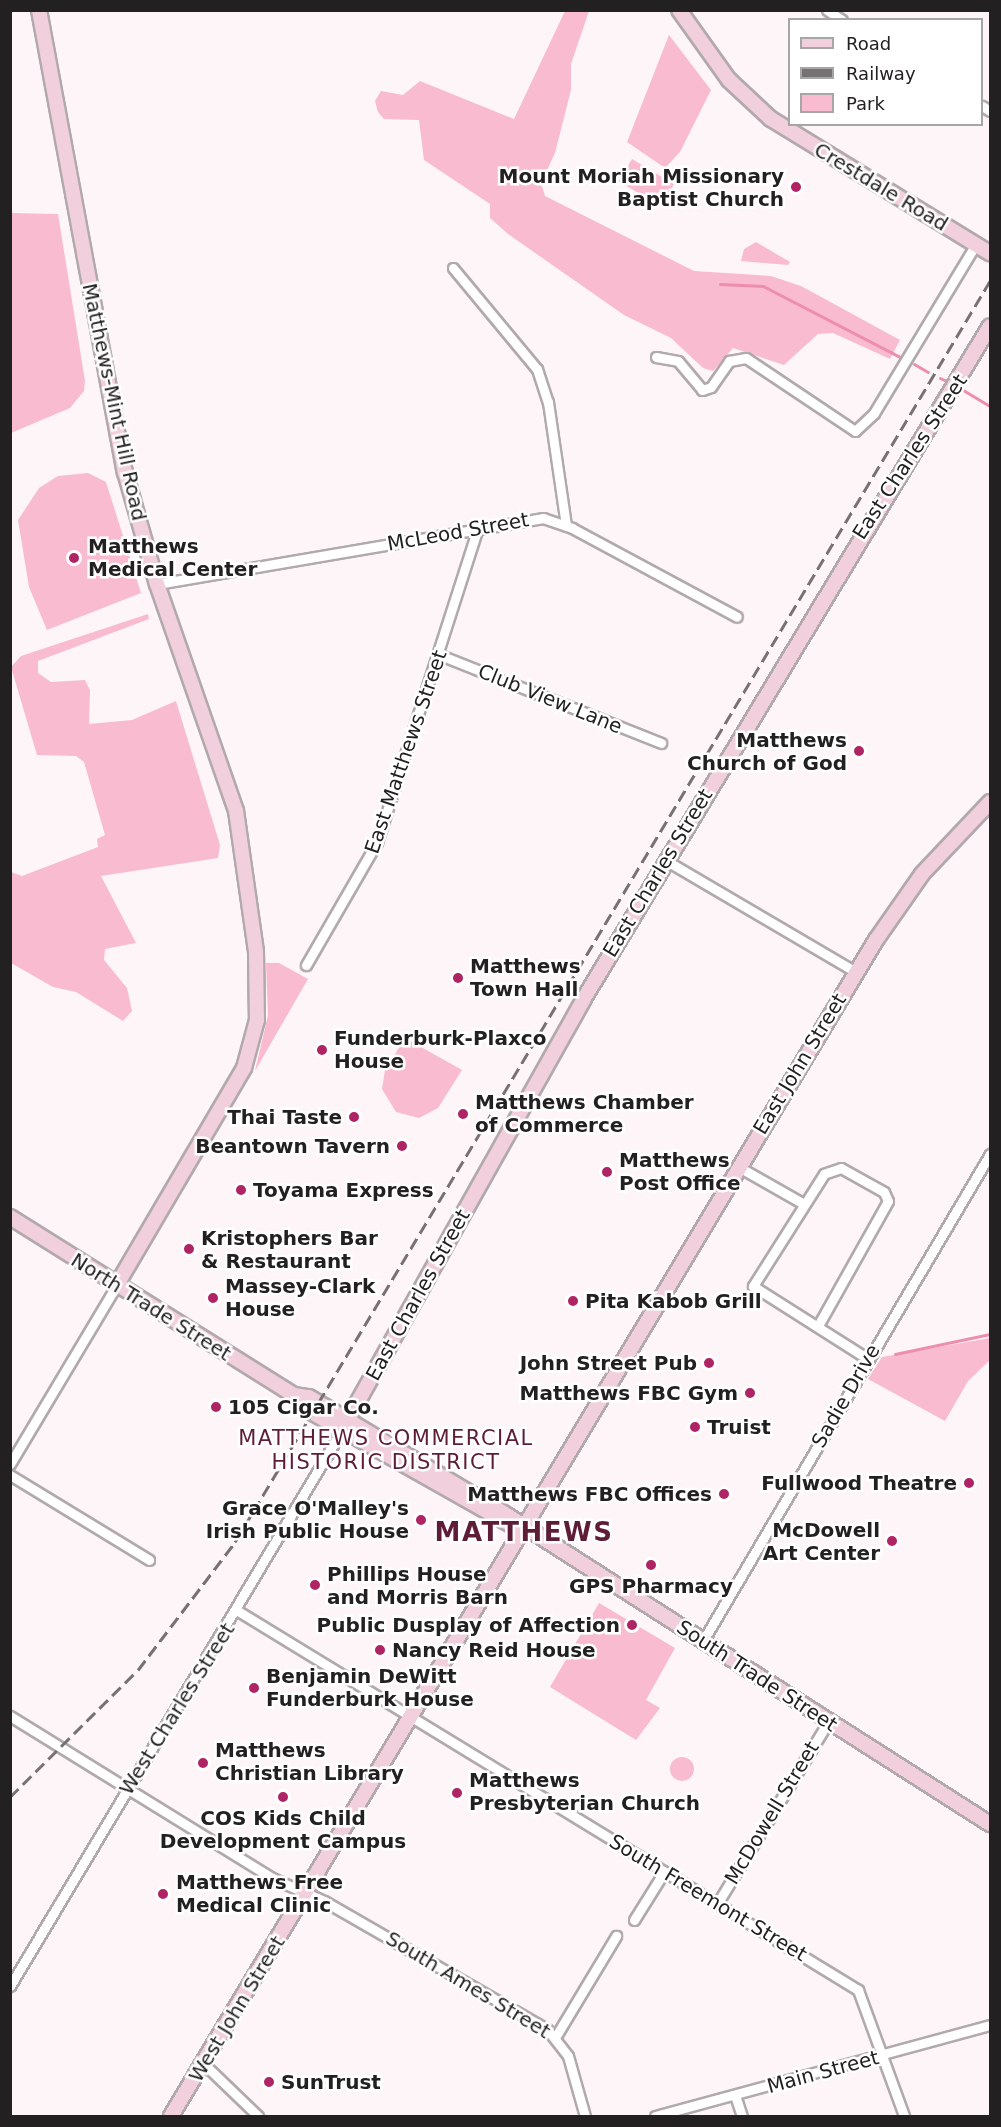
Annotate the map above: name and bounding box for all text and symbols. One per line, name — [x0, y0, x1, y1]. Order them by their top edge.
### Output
legend — [788, 18, 983, 126]
text: Road — [846, 33, 891, 54]
text: Railway — [846, 63, 916, 84]
text: Park — [846, 93, 885, 114]
street label: Crestdale Road — [810, 138, 952, 236]
place label: Mount Moriah Missionary Baptist Church — [499, 164, 784, 211]
marker: Mount Moriah Missionary Baptist Church — [789, 180, 803, 194]
street label: Matthews-Mint Hill Road — [77, 281, 151, 523]
street label: East Charles Street — [848, 370, 972, 544]
street label: McLeod Street — [385, 508, 531, 556]
place label: Matthews Medical Center — [88, 534, 257, 581]
marker: Matthews Medical Center — [65, 549, 83, 567]
street label: East Matthews Street — [360, 647, 452, 857]
street label: Club View Lane — [474, 659, 626, 739]
place label: Matthews Church of God — [687, 728, 847, 775]
marker: Matthews Church of God — [852, 744, 866, 758]
street label: East Charles Street — [598, 785, 718, 961]
place label: Matthews Town Hall — [470, 954, 581, 1001]
marker: Matthews Town Hall — [451, 971, 465, 985]
street label: East John Street — [748, 989, 852, 1139]
place label: Funderburk-Plaxco House — [334, 1026, 546, 1073]
marker: Funderburk-Plaxco House — [315, 1043, 329, 1057]
place label: Matthews Chamber of Commerce — [475, 1090, 694, 1137]
place label: Thai Taste — [227, 1105, 342, 1129]
marker: Matthews Chamber of Commerce — [456, 1107, 470, 1121]
marker: Thai Taste — [347, 1110, 361, 1124]
place label: Beantown Tavern — [195, 1134, 390, 1158]
marker: Beantown Tavern — [395, 1139, 409, 1153]
place label: Matthews Post Office — [619, 1148, 741, 1195]
marker: Matthews Post Office — [600, 1165, 614, 1179]
place label: Toyama Express — [253, 1178, 434, 1202]
marker: Toyama Express — [234, 1183, 248, 1197]
street label: East Charles Street — [361, 1205, 475, 1385]
place label: Kristophers Bar & Restaurant — [201, 1226, 378, 1273]
marker: Kristophers Bar & Restaurant — [182, 1242, 196, 1256]
street label: North Trade Street — [67, 1248, 235, 1366]
place label: Massey-Clark House — [225, 1274, 375, 1321]
place label: Pita Kabob Grill — [585, 1289, 762, 1313]
marker: Massey-Clark House — [206, 1291, 220, 1305]
marker: Pita Kabob Grill — [566, 1294, 580, 1308]
street label: Sadie Drive — [807, 1340, 885, 1452]
place label: John Street Pub — [520, 1351, 697, 1375]
marker: John Street Pub — [702, 1356, 716, 1370]
place label: Matthews FBC Gym — [519, 1381, 738, 1405]
marker: Matthews FBC Gym — [743, 1386, 757, 1400]
place label: 105 Cigar Co. — [228, 1395, 379, 1419]
marker: 105 Cigar Co. — [209, 1400, 223, 1414]
place label: Truist — [707, 1415, 771, 1439]
marker: Truist — [688, 1420, 702, 1434]
district label: MATTHEWS COMMERCIAL HISTORIC DISTRICT — [238, 1425, 534, 1475]
place label: Fullwood Theatre — [761, 1471, 957, 1495]
marker: Fullwood Theatre — [962, 1476, 976, 1490]
place label: Matthews FBC Offices — [467, 1482, 712, 1506]
marker: Matthews FBC Offices — [717, 1487, 731, 1501]
place label: Grace O'Malley's Irish Public House — [206, 1496, 409, 1543]
marker: Grace O'Malley's Irish Public House — [414, 1513, 428, 1527]
district label: MATTHEWS — [435, 1517, 613, 1549]
place label: McDowell Art Center — [763, 1518, 880, 1565]
marker: McDowell Art Center — [885, 1534, 899, 1548]
marker: GPS Pharmacy — [644, 1558, 658, 1572]
place label: Phillips House and Morris Barn — [327, 1562, 508, 1609]
place label: GPS Pharmacy — [569, 1574, 733, 1598]
marker: Phillips House and Morris Barn — [308, 1578, 322, 1592]
place label: Public Dusplay of Affection — [317, 1613, 620, 1637]
street label: South Trade Street — [672, 1615, 842, 1737]
marker: Public Dusplay of Affection — [625, 1618, 639, 1632]
street label: West Charles Street — [114, 1619, 240, 1799]
place label: Nancy Reid House — [392, 1638, 596, 1662]
marker: Nancy Reid House — [373, 1643, 387, 1657]
place label: Benjamin DeWitt Funderburk House — [266, 1664, 474, 1711]
marker: Benjamin DeWitt Funderburk House — [247, 1681, 261, 1695]
street label: McDowell Street — [720, 1737, 824, 1889]
place label: Matthews Christian Library — [215, 1739, 404, 1786]
marker: Matthews Christian Library — [196, 1756, 210, 1770]
place label: Matthews Presbyterian Church — [469, 1769, 700, 1816]
marker: Matthews Presbyterian Church — [450, 1786, 464, 1800]
marker: COS Kids Child Development Campus — [276, 1790, 290, 1804]
place label: COS Kids Child Development Campus — [160, 1806, 406, 1853]
street label: South Freemont Street — [605, 1829, 811, 1967]
place label: Matthews Free Medical Clinic — [176, 1870, 343, 1917]
marker: Matthews Free Medical Clinic — [154, 1885, 172, 1903]
street label: South Ames Street — [381, 1926, 555, 2044]
street label: West John Street — [184, 1932, 290, 2086]
street label: Main Street — [764, 2046, 882, 2098]
place label: SunTrust — [281, 2070, 381, 2094]
marker: SunTrust — [262, 2075, 276, 2089]

